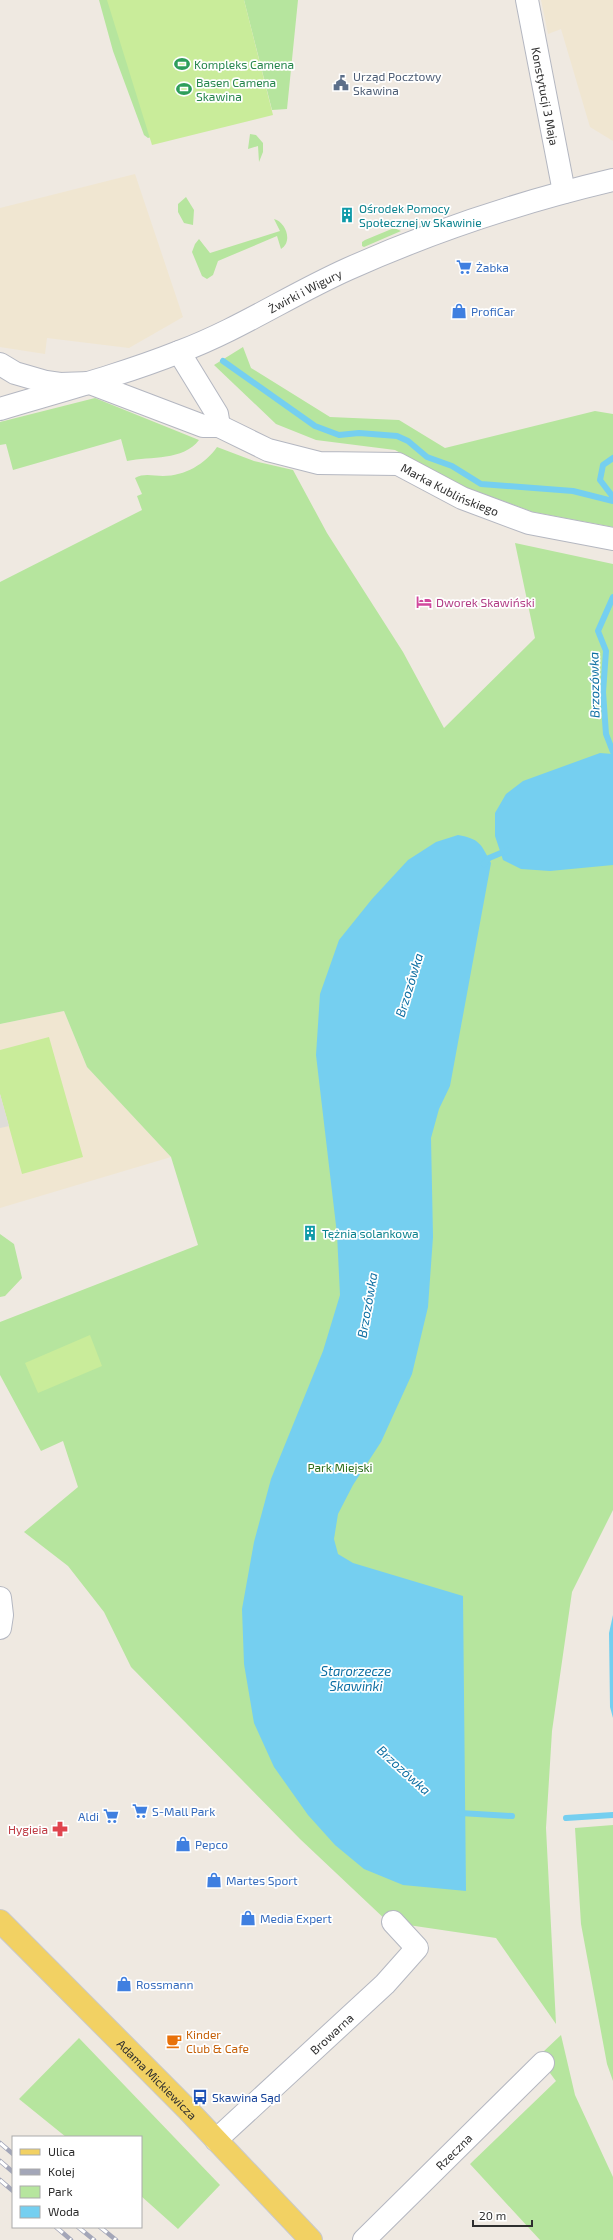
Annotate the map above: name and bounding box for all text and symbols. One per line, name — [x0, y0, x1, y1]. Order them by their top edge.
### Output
street label: Konstytucji 3 Maja — [529, 46, 562, 147]
sports icon: Kompleks Camena — [173, 55, 191, 73]
place label: Kompleks Camena — [194, 57, 294, 71]
place label: Urząd Pocztowy Skawina — [353, 69, 442, 97]
public building icon: Urząd Pocztowy Skawina — [332, 74, 350, 92]
place label: Basen Camena Skawina — [196, 75, 276, 103]
sports icon: Basen Camena Skawina — [175, 80, 193, 98]
place label: Ośrodek Pomocy Społecznej w Skawinie — [359, 201, 482, 230]
building icon: Ośrodek Pomocy Społecznej w Skawinie — [338, 206, 356, 224]
supermarket icon: Żabka — [455, 258, 473, 276]
place label: Żabka — [476, 260, 509, 274]
street label: Żwirki i Wigury — [266, 266, 344, 315]
shop icon: ProfiCar — [450, 302, 468, 320]
place label: ProfiCar — [471, 304, 515, 318]
street label: Marka Kublińskiego — [399, 460, 501, 518]
hotel icon: Dworek Skawiński — [415, 593, 433, 611]
place label: Dworek Skawiński — [436, 595, 535, 609]
water label: Brzozówka — [585, 652, 603, 718]
water label: Brzozówka — [392, 951, 426, 1019]
building icon: Tężnia solankowa — [301, 1224, 319, 1242]
place label: Tężnia solankowa — [322, 1226, 419, 1240]
water label: Brzozówka — [353, 1271, 381, 1339]
park label: Park Miejski — [307, 1460, 373, 1475]
water label: Starorzecze Skawinki — [321, 1663, 391, 1694]
water label: Brzozówka — [374, 1742, 434, 1798]
supermarket icon: S-Mall Park — [131, 1802, 149, 1820]
place label: S-Mall Park — [152, 1804, 215, 1818]
supermarket icon: Aldi — [102, 1807, 120, 1825]
place label: Aldi — [78, 1809, 99, 1823]
pharmacy icon: Hygieia — [51, 1820, 69, 1838]
place label: Hygieia — [8, 1822, 48, 1836]
shop icon: Pepco — [174, 1835, 192, 1853]
place label: Pepco — [195, 1837, 228, 1851]
shop icon: Martes Sport — [205, 1871, 223, 1889]
place label: Martes Sport — [226, 1873, 298, 1887]
shop icon: Media Expert — [239, 1909, 257, 1927]
place label: Media Expert — [260, 1911, 332, 1925]
shop icon: Rossmann — [115, 1975, 133, 1993]
place label: Rossmann — [136, 1977, 193, 1991]
street label: Browarna — [307, 2010, 356, 2057]
place label: Kinder Club & Cafe — [186, 2027, 249, 2055]
cafe icon: Kinder Club & Cafe — [165, 2032, 183, 2050]
street label: Adama Mickiewicza — [115, 2036, 200, 2122]
bus stop icon: Skawina Sąd — [191, 2088, 209, 2106]
place label: Skawina Sąd — [212, 2090, 281, 2104]
street label: Rzeczna — [432, 2130, 475, 2172]
legend — [12, 2136, 142, 2228]
text: Ulica — [48, 2144, 75, 2158]
text: Kolej — [48, 2164, 75, 2179]
text: Park — [48, 2184, 73, 2198]
scale bar — [473, 2202, 532, 2228]
text: Woda — [48, 2204, 79, 2218]
text: 20 m — [479, 2208, 506, 2222]

